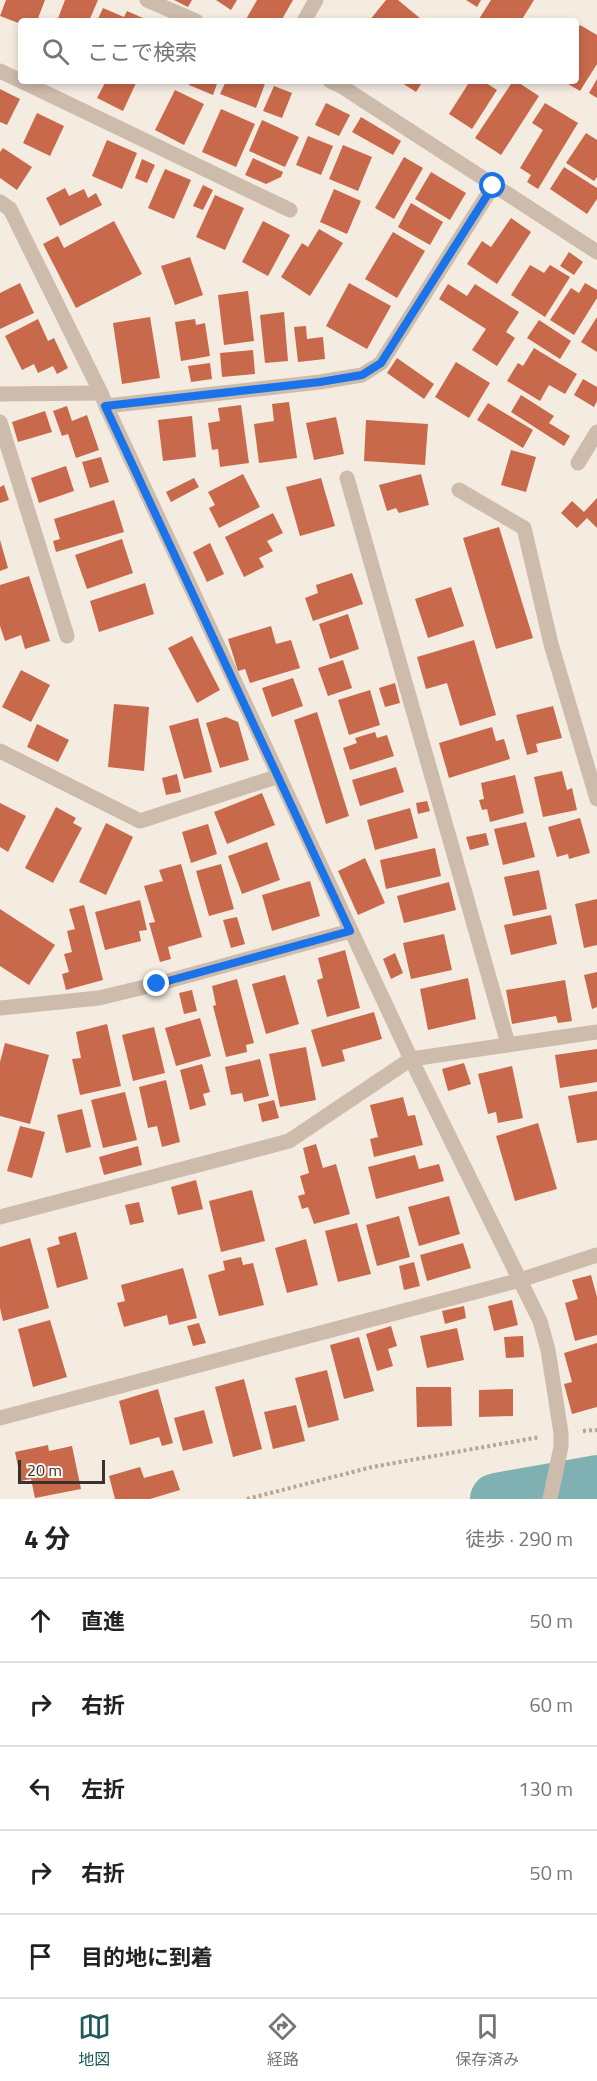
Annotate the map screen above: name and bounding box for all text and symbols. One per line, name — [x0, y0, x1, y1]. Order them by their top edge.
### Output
search box — [18, 18, 579, 84]
icon: search — [39, 35, 72, 68]
text: ここで検索 — [87, 35, 197, 69]
route start — [479, 172, 505, 198]
route end — [143, 970, 169, 996]
scale bar — [18, 1457, 105, 1484]
text: 20 m — [27, 1458, 62, 1482]
text: 4 分 — [24, 1519, 70, 1558]
text: 徒歩 · 290 m — [465, 1523, 573, 1554]
icon: ahead — [24, 1604, 57, 1637]
text: 直進 — [81, 1604, 125, 1638]
text: 50 m — [529, 1605, 573, 1636]
icon: right — [24, 1688, 57, 1721]
text: 右折 — [81, 1688, 125, 1722]
text: 60 m — [529, 1689, 573, 1720]
icon: left — [24, 1772, 57, 1805]
text: 左折 — [81, 1772, 125, 1806]
text: 130 m — [518, 1773, 573, 1804]
icon: right — [24, 1856, 57, 1889]
text: 右折 — [81, 1856, 125, 1890]
text: 50 m — [529, 1857, 573, 1888]
icon: arrive — [24, 1940, 57, 1973]
text: 目的地に到着 — [81, 1940, 213, 1974]
tab: 地図 — [78, 2010, 111, 2071]
tab: 経路 — [266, 2010, 299, 2071]
tab: 保存済み — [455, 2010, 519, 2071]

